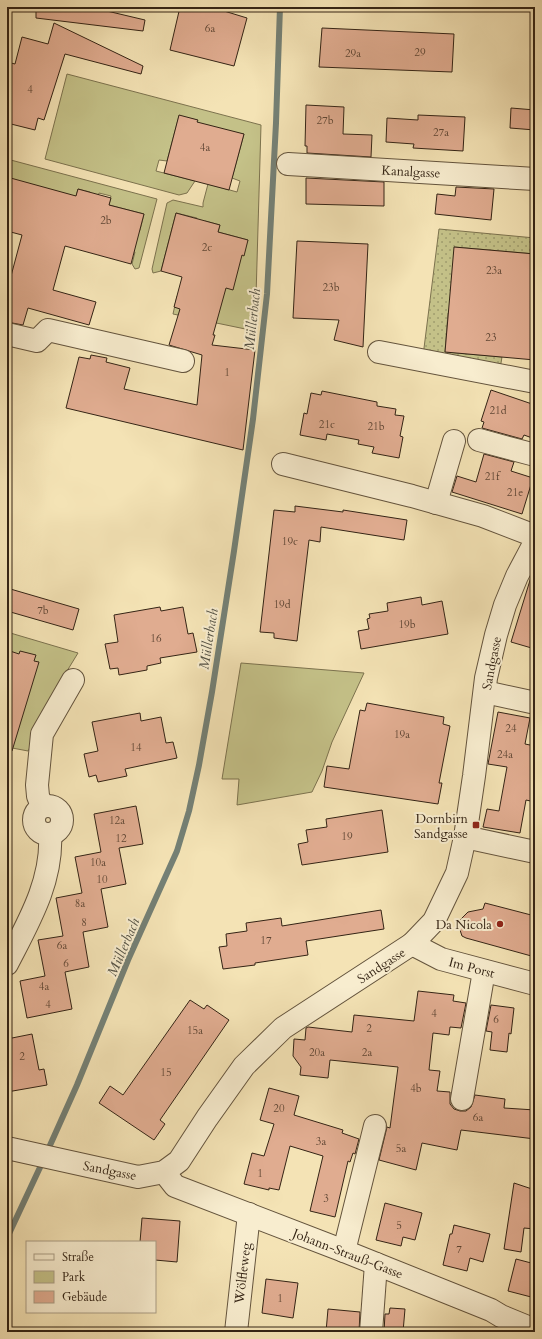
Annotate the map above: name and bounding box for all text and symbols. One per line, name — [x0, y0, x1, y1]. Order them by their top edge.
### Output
house number: 6a — [205, 21, 215, 36]
house number: 29 — [414, 45, 426, 60]
house number: 29a — [345, 46, 361, 61]
house number: 4 — [27, 82, 33, 97]
house number: 27b — [316, 113, 334, 128]
house number: 27a — [433, 125, 449, 140]
house number: 4a — [200, 140, 210, 155]
street label: Kanalgasse — [381, 161, 441, 183]
house number: 2b — [100, 213, 112, 228]
house number: 2c — [202, 240, 212, 255]
house number: 23a — [486, 263, 502, 278]
house number: 23b — [322, 280, 340, 295]
water label: Müllerbach — [240, 287, 265, 351]
house number: 23 — [485, 330, 497, 345]
house number: 1 — [224, 365, 230, 380]
house number: 21d — [489, 403, 507, 418]
house number: 21c — [319, 417, 335, 432]
house number: 21b — [367, 419, 385, 434]
house number: 21f — [485, 469, 501, 484]
house number: 21e — [507, 485, 523, 500]
house number: 19c — [282, 534, 298, 549]
house number: 19d — [273, 597, 291, 612]
house number: 7b — [37, 603, 49, 618]
water label: Müllerbach — [194, 607, 223, 671]
house number: 19b — [398, 617, 416, 632]
house number: 16 — [150, 631, 162, 646]
street label: Sandgasse — [478, 635, 506, 691]
house number: 24 — [505, 721, 517, 736]
house number: 19a — [394, 727, 410, 742]
house number: 14 — [130, 740, 142, 755]
house number: 24a — [497, 747, 513, 762]
place label: Dornbirn Sandgasse — [414, 810, 469, 843]
house number: 12a — [109, 813, 125, 828]
marker: Dornbirn Sandgasse — [471, 820, 481, 830]
house number: 19 — [341, 829, 353, 844]
house number: 12 — [115, 831, 127, 846]
house number: 10a — [90, 855, 106, 870]
house number: 10 — [96, 872, 108, 887]
house number: 8a — [75, 896, 85, 911]
house number: 8 — [81, 915, 87, 930]
water label: Müllerbach — [103, 915, 144, 979]
place label: Da Nicola — [436, 916, 492, 934]
marker: Da Nicola — [495, 919, 505, 929]
house number: 17 — [260, 933, 272, 948]
house number: 6a — [57, 938, 67, 953]
street label: Sandgasse — [354, 944, 409, 988]
street label: Im Porst — [447, 953, 497, 983]
house number: 6 — [63, 956, 69, 971]
house number: 4a — [39, 979, 49, 994]
house number: 4 — [45, 997, 51, 1012]
house number: 4 — [431, 1006, 437, 1021]
house number: 6 — [493, 1012, 499, 1027]
house number: 2 — [366, 1021, 372, 1036]
house number: 15a — [187, 1023, 203, 1038]
house number: 20a — [309, 1045, 325, 1060]
house number: 2a — [362, 1045, 372, 1060]
house number: 2 — [19, 1049, 25, 1064]
house number: 15 — [160, 1065, 172, 1080]
house number: 4b — [410, 1081, 422, 1096]
house number: 20 — [273, 1101, 285, 1116]
house number: 6a — [473, 1110, 483, 1125]
house number: 3a — [316, 1134, 326, 1149]
house number: 5a — [396, 1141, 406, 1156]
street label: Sandgasse — [82, 1157, 138, 1185]
house number: 1 — [257, 1166, 263, 1181]
house number: 3 — [323, 1191, 329, 1206]
house number: 5 — [396, 1218, 402, 1233]
street label: Johann-Strauß-Gasse — [288, 1224, 406, 1283]
legend — [26, 1241, 156, 1313]
street label: Wölfleweg — [230, 1241, 256, 1306]
house number: 7 — [456, 1242, 462, 1257]
text: Straße — [62, 1249, 94, 1265]
text: Park — [62, 1269, 86, 1285]
text: Gebäude — [62, 1289, 107, 1305]
house number: 1 — [277, 1291, 283, 1306]

